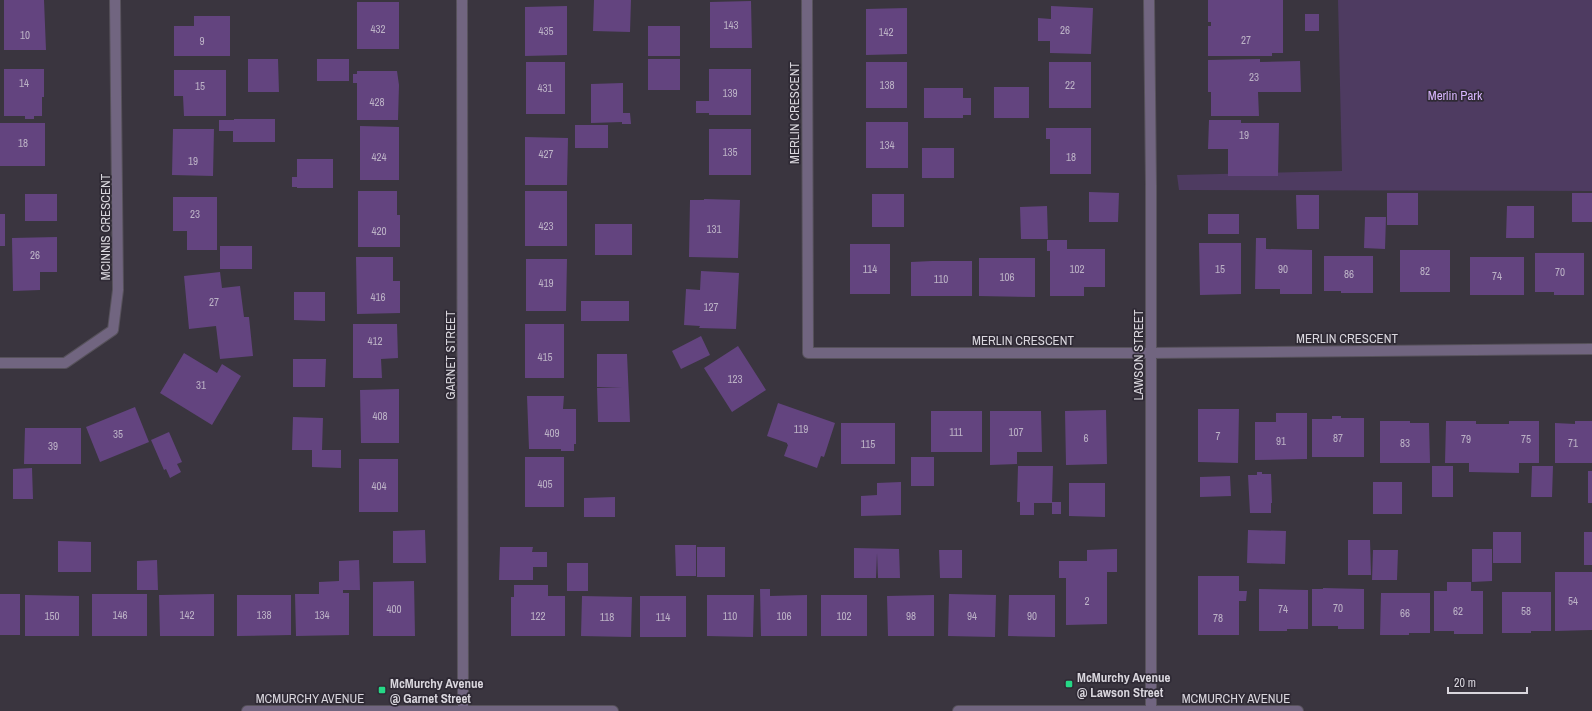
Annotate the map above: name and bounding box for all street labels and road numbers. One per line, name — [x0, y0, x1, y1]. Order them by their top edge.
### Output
street label: MERLIN CRESCENT — [786, 62, 803, 164]
street label: MCINNIS CRESCENT — [97, 173, 114, 280]
street label: LAWSON STREET — [1130, 309, 1147, 400]
street label: GARNET STREET — [442, 310, 459, 400]
street label: MERLIN CRESCENT — [1296, 330, 1398, 347]
street label: MERLIN CRESCENT — [972, 332, 1074, 349]
street label: MCMURCHY AVENUE — [256, 690, 364, 707]
street label: MCMURCHY AVENUE — [1182, 690, 1290, 707]

